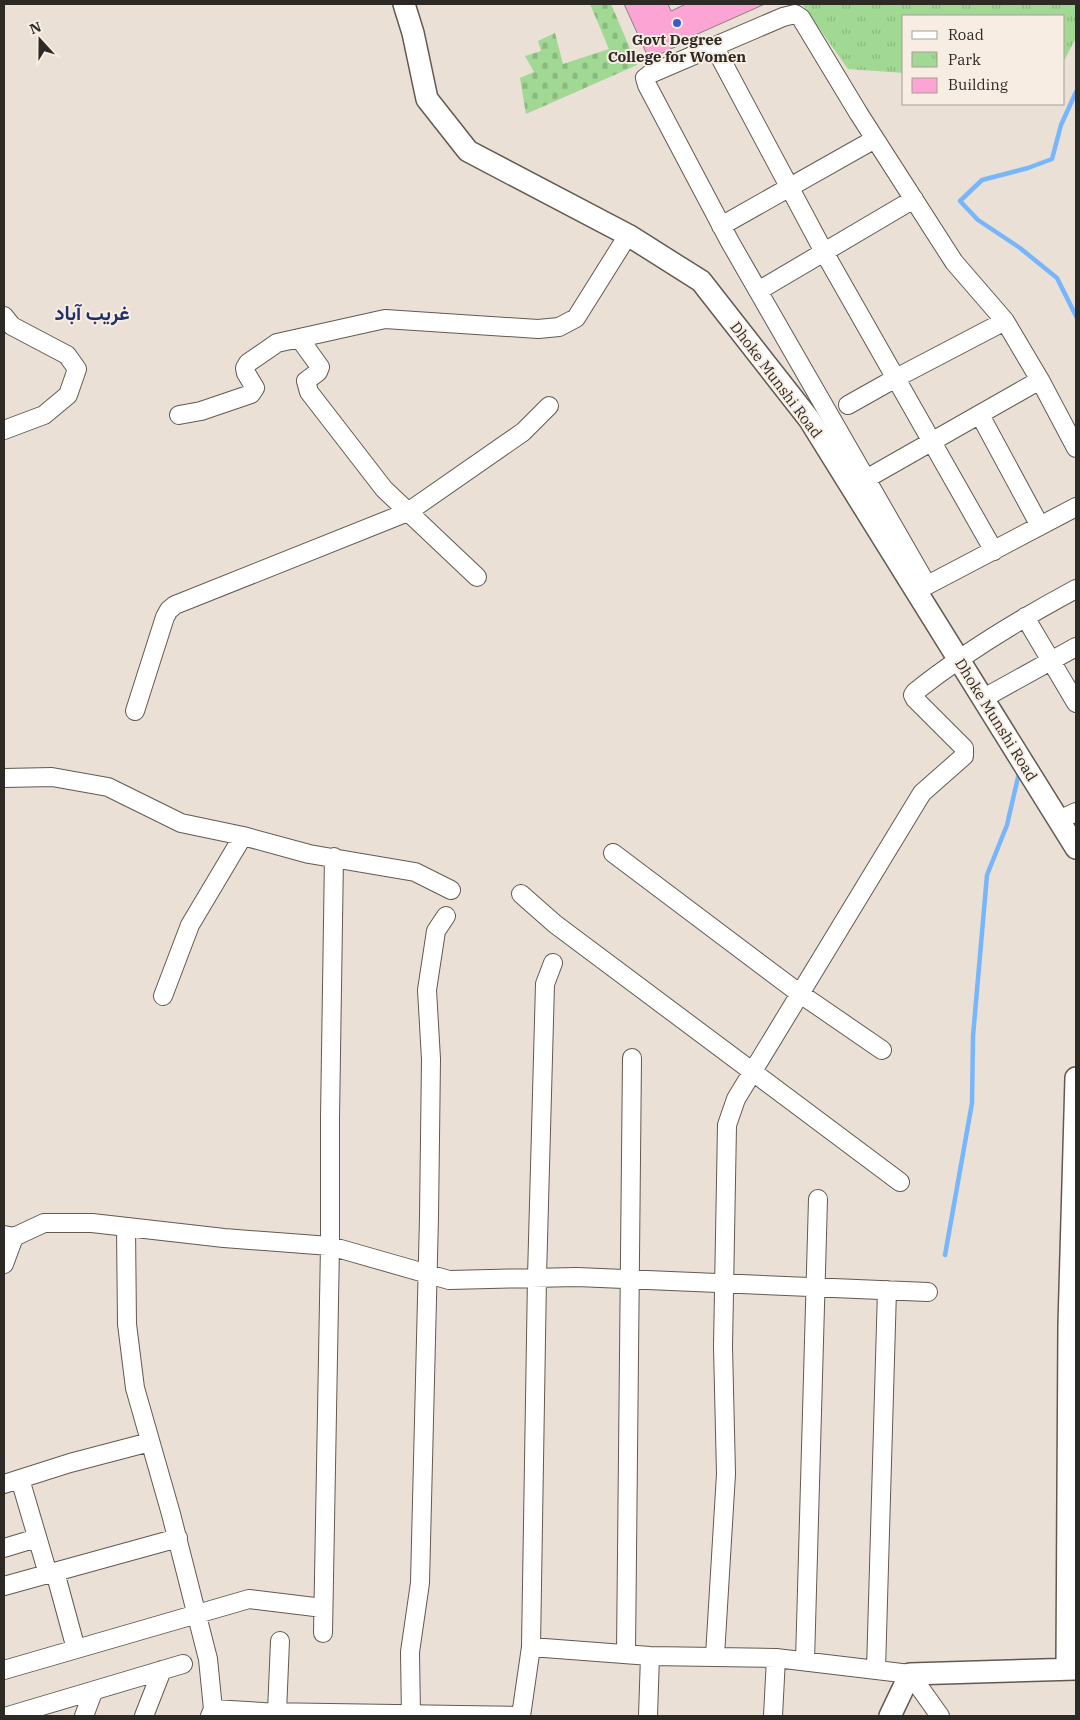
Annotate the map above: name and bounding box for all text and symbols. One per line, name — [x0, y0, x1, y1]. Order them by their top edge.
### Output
north arrow — [15, 15, 65, 65]
legend — [902, 15, 1065, 105]
text: N — [27, 17, 44, 38]
marker: Govt Degree College for Women — [671, 17, 683, 29]
text: Road — [948, 25, 984, 44]
place label: Govt Degree College for Women — [608, 30, 746, 66]
text: Park — [948, 50, 981, 69]
text: Building — [948, 75, 1008, 94]
district label: غریب آباد — [54, 299, 130, 326]
street label: Dhoke Munshi Road — [726, 318, 826, 442]
street label: Dhoke Munshi Road — [951, 655, 1042, 785]

